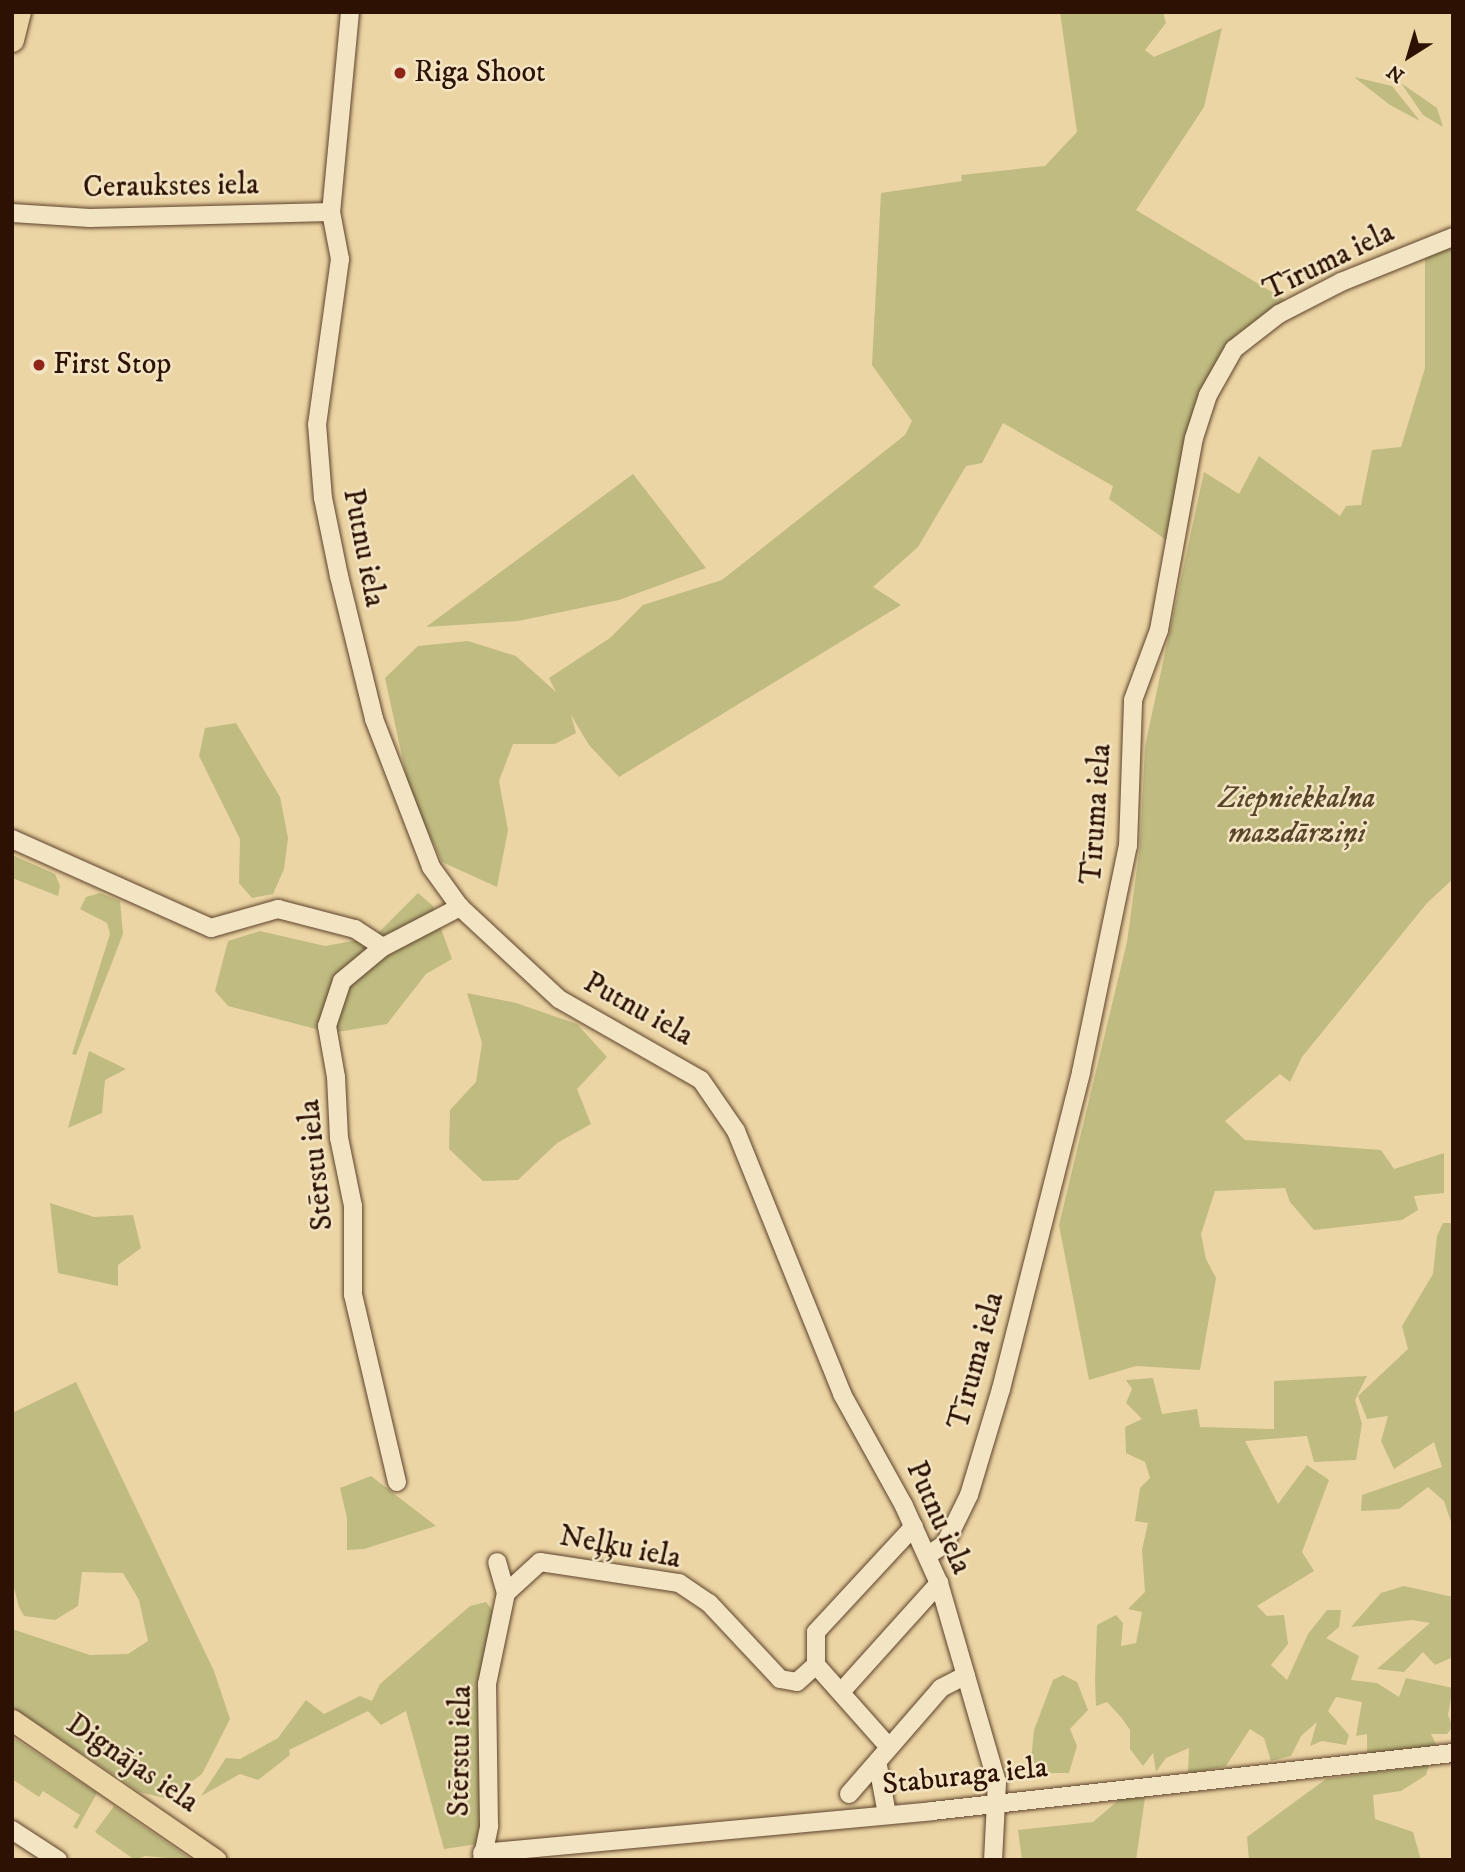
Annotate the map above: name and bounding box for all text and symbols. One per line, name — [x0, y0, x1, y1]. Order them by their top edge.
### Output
north arrow — [1374, 21, 1444, 91]
place label: Riga Shoot — [414, 55, 546, 91]
text: N — [1383, 59, 1409, 87]
marker: Riga Shoot — [392, 65, 408, 81]
street label: Ceraukstes iela — [83, 167, 259, 207]
street label: Tīruma iela — [1258, 215, 1400, 309]
place label: First Stop — [53, 347, 171, 383]
marker: First Stop — [31, 357, 47, 373]
street label: Putnu iela — [334, 486, 392, 610]
street label: Tīruma iela — [1074, 743, 1120, 885]
park label: Ziepniekkalna mazdārziņi — [1218, 781, 1376, 852]
street label: Putnu iela — [577, 965, 699, 1055]
street label: Stērstu iela — [292, 1098, 342, 1232]
street label: Tīruma iela — [941, 1288, 1013, 1434]
street label: Putnu iela — [897, 1456, 979, 1580]
street label: Neļķu iela — [556, 1519, 684, 1577]
street label: Stērstu iela — [442, 1685, 480, 1817]
street label: Dignājas iela — [59, 1707, 205, 1821]
street label: Staburaga iela — [880, 1750, 1050, 1804]

